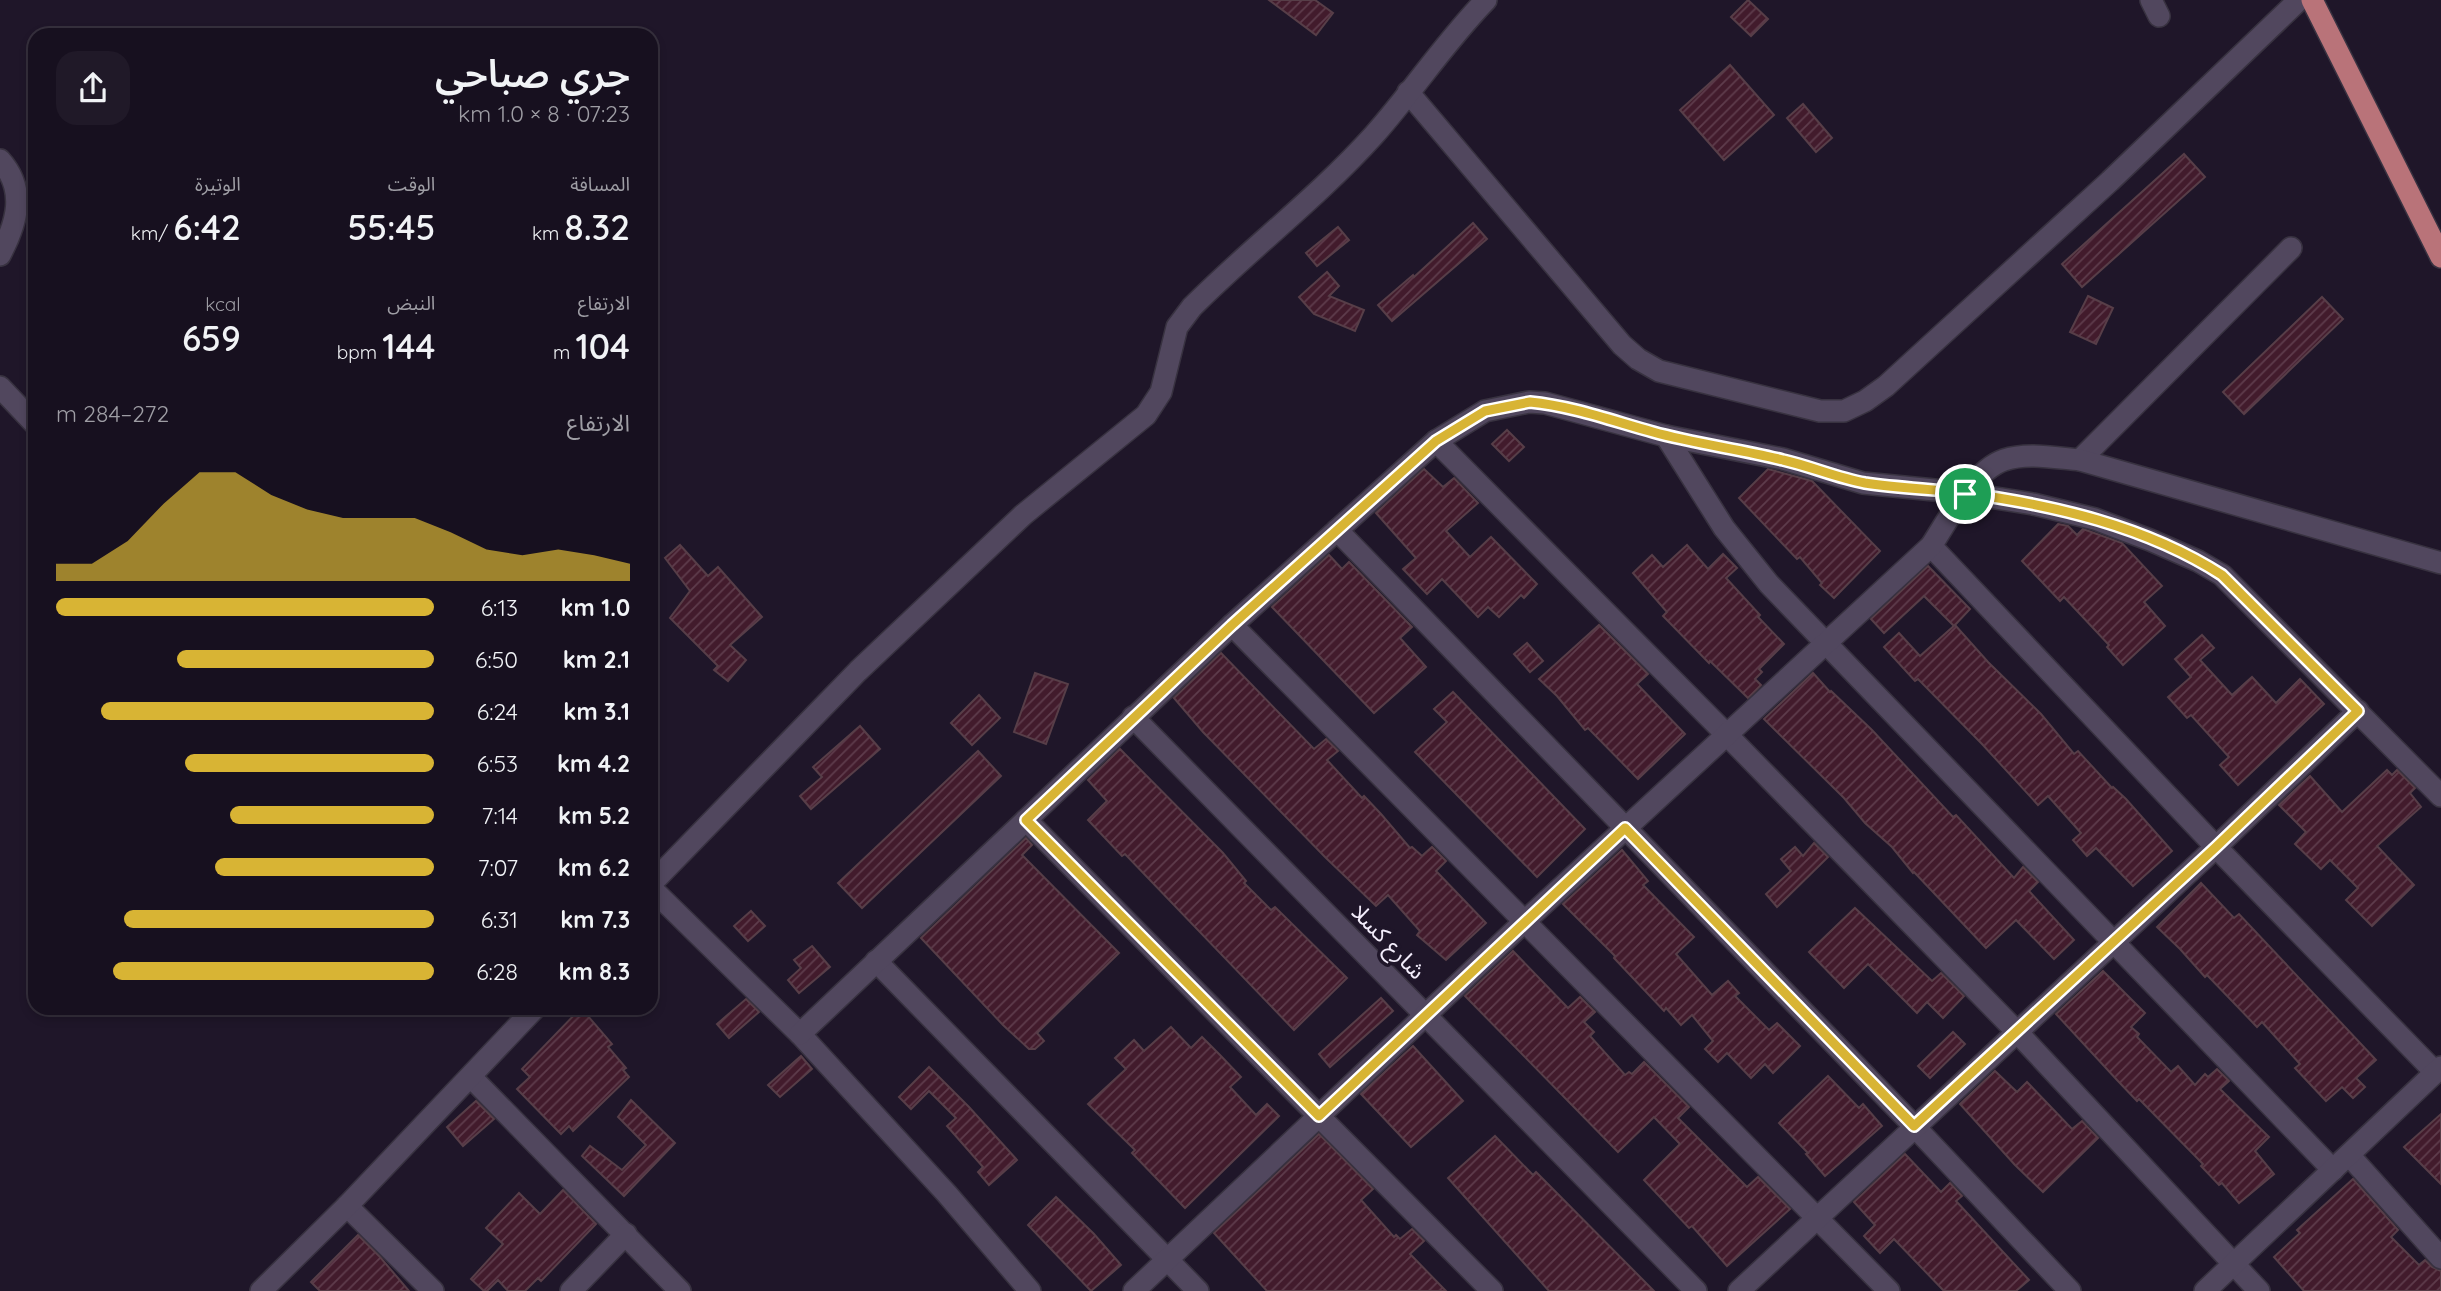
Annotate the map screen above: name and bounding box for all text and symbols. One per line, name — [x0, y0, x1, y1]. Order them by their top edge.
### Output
text: جري صباحي — [435, 49, 630, 97]
button: share — [56, 51, 130, 125]
text: 07:23 · 8 × 1.0 km — [458, 99, 630, 128]
text: الوتيرة — [195, 172, 241, 196]
text: الوقت — [388, 172, 435, 196]
text: المسافة — [570, 172, 630, 196]
text: 6:42 — [173, 205, 241, 249]
text: 55:45 — [347, 205, 435, 249]
text: 8.32 — [565, 205, 630, 249]
text: /km — [131, 221, 173, 245]
text: km — [532, 221, 565, 245]
text: النبض — [387, 291, 435, 315]
text: الارتفاع — [578, 291, 630, 315]
text: kcal — [205, 292, 241, 316]
text: 659 — [182, 316, 241, 360]
text: 144 — [382, 324, 435, 368]
text: 104 — [575, 324, 630, 368]
text: bpm — [337, 340, 382, 364]
text: m — [553, 340, 575, 364]
text: 272–284 m — [56, 399, 169, 428]
text: الارتفاع — [567, 408, 630, 437]
pin — [1935, 464, 1995, 524]
icon: arrive — [1946, 475, 1984, 513]
text: 6:13 — [481, 593, 518, 622]
text: 1.0 km — [560, 593, 630, 622]
text: 6:50 — [475, 645, 518, 674]
text: 2.1 km — [563, 645, 630, 674]
text: 6:24 — [477, 697, 518, 726]
text: 3.1 km — [563, 697, 630, 726]
text: 6:53 — [477, 749, 518, 778]
text: 4.2 km — [557, 749, 630, 778]
text: 7:14 — [482, 801, 518, 830]
text: 5.2 km — [558, 801, 630, 830]
text: 7:07 — [478, 853, 518, 882]
text: 6.2 km — [558, 853, 630, 882]
street label: شارع كسلا — [1344, 897, 1432, 987]
text: 6:31 — [481, 905, 518, 934]
text: 7.3 km — [560, 905, 630, 934]
text: 6:28 — [476, 957, 518, 986]
text: 8.3 km — [559, 957, 630, 986]

